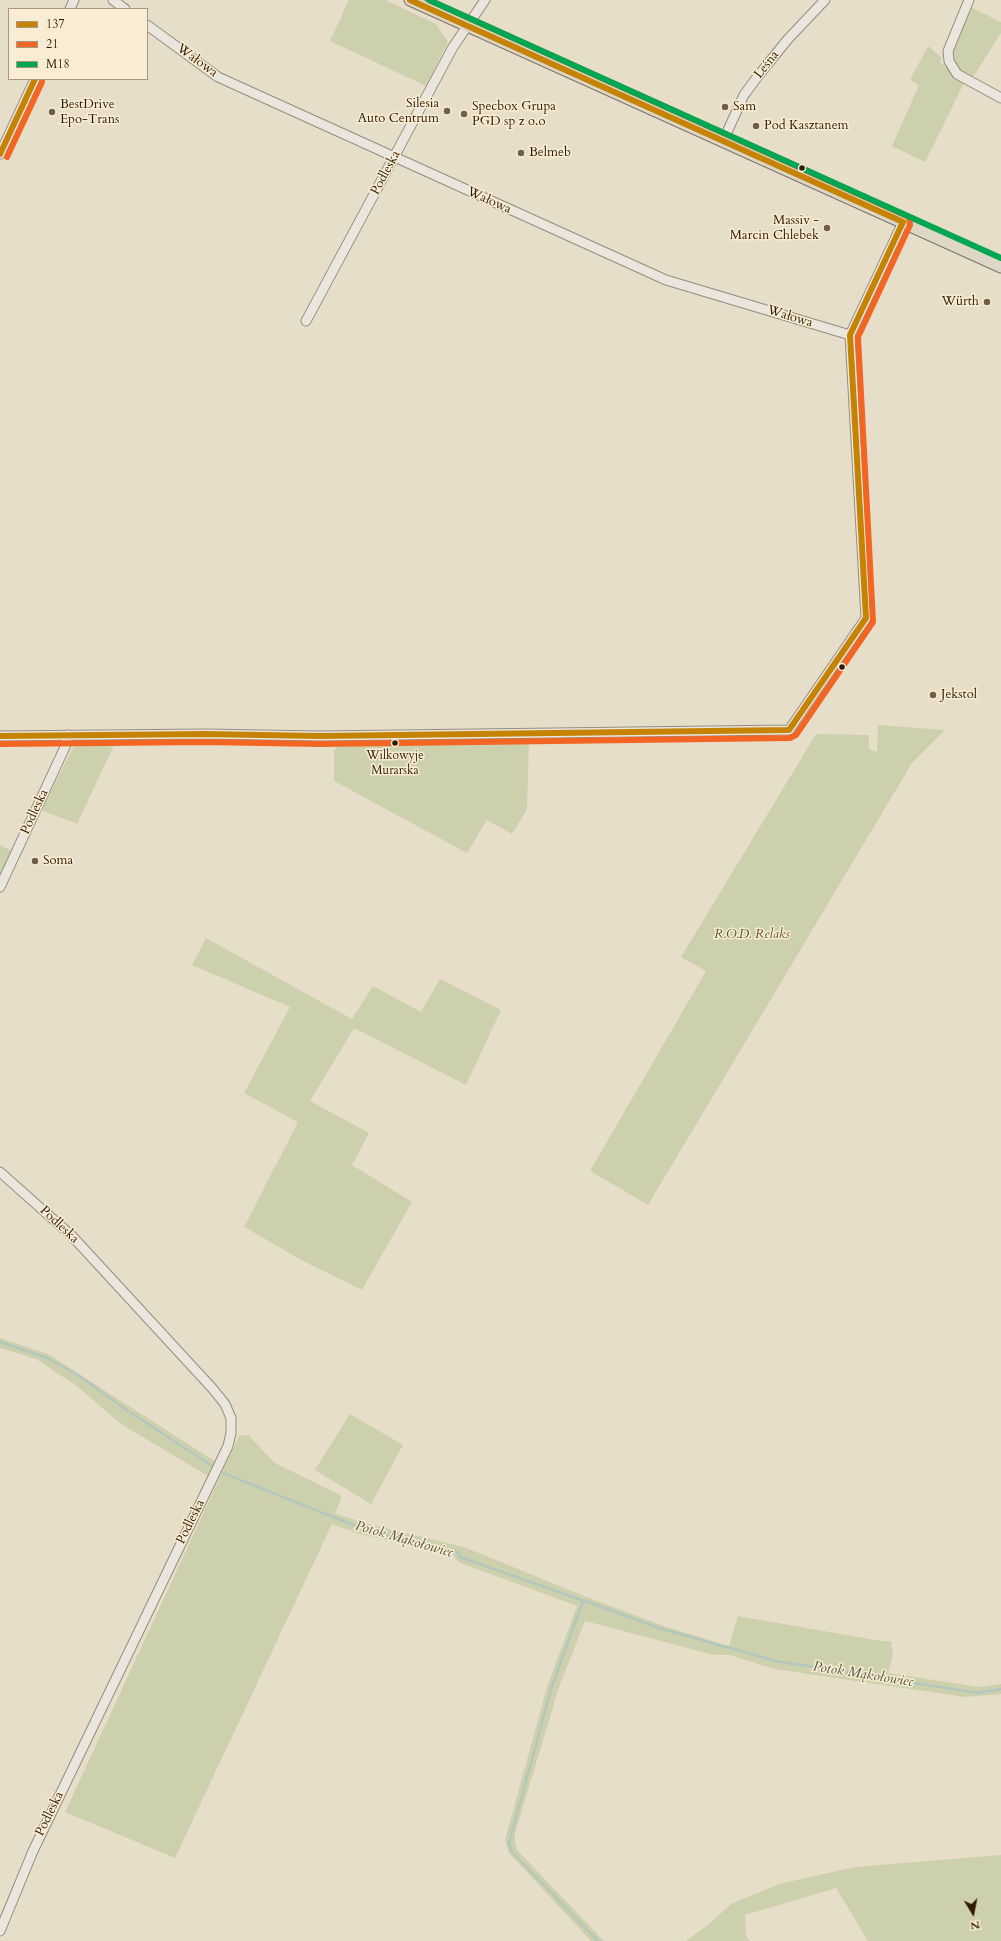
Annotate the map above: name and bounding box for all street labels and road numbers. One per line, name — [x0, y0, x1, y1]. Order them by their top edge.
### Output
street label: Wałowa — [174, 41, 220, 81]
street label: Leśna — [751, 48, 783, 82]
street label: Podleska — [368, 148, 404, 198]
street label: Wałowa — [465, 184, 513, 218]
street label: Wałowa — [765, 303, 815, 331]
street label: Podleska — [18, 787, 52, 837]
street label: Podleska — [36, 1203, 82, 1247]
street label: Podleska — [174, 1497, 208, 1547]
street label: Podleska — [33, 1789, 67, 1839]

